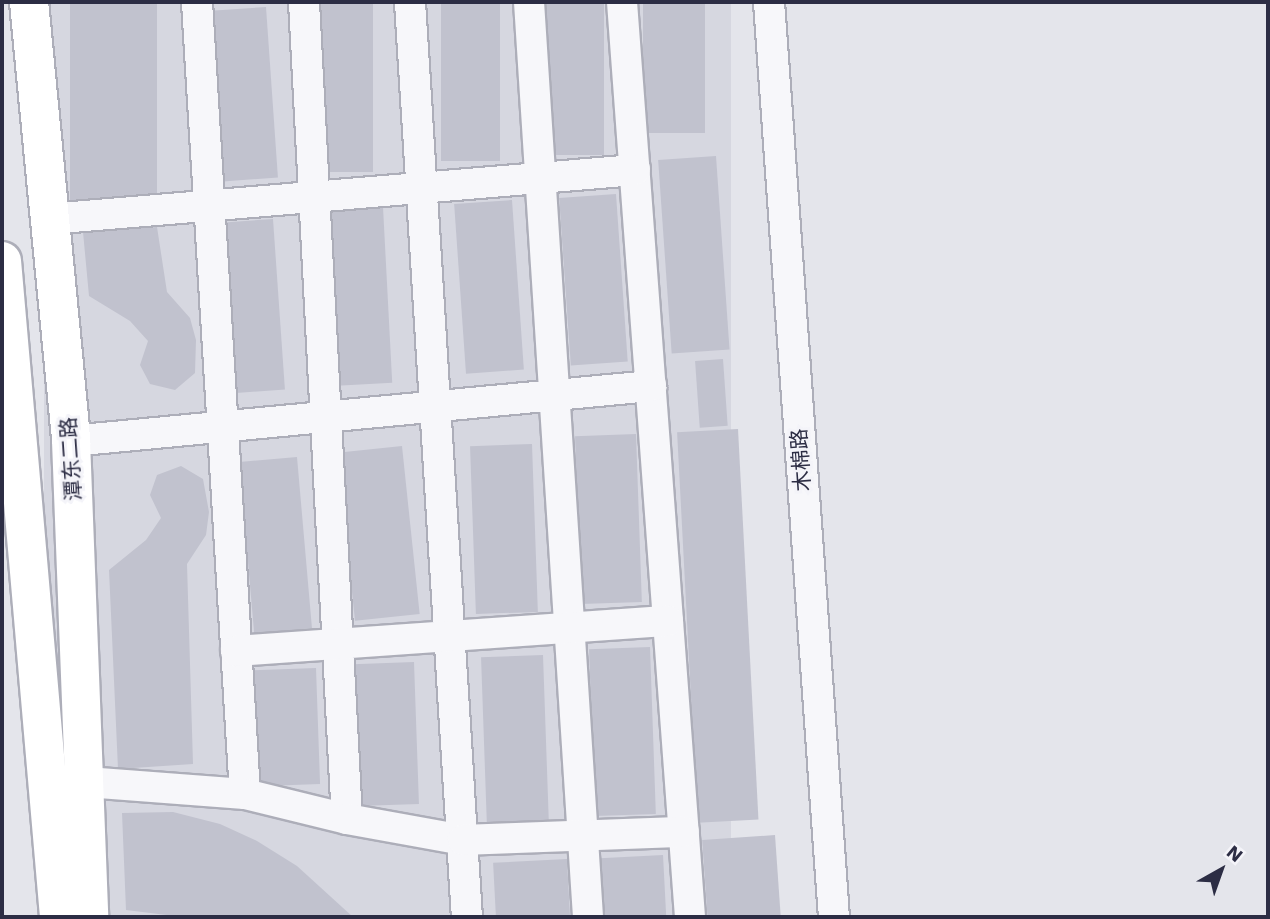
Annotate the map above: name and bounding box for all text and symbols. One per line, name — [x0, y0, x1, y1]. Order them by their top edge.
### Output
street label: 潭东二路 — [56, 416, 86, 502]
street label: 木棉路 — [786, 428, 816, 492]
north arrow — [1186, 835, 1256, 905]
text: N — [1222, 840, 1248, 867]

